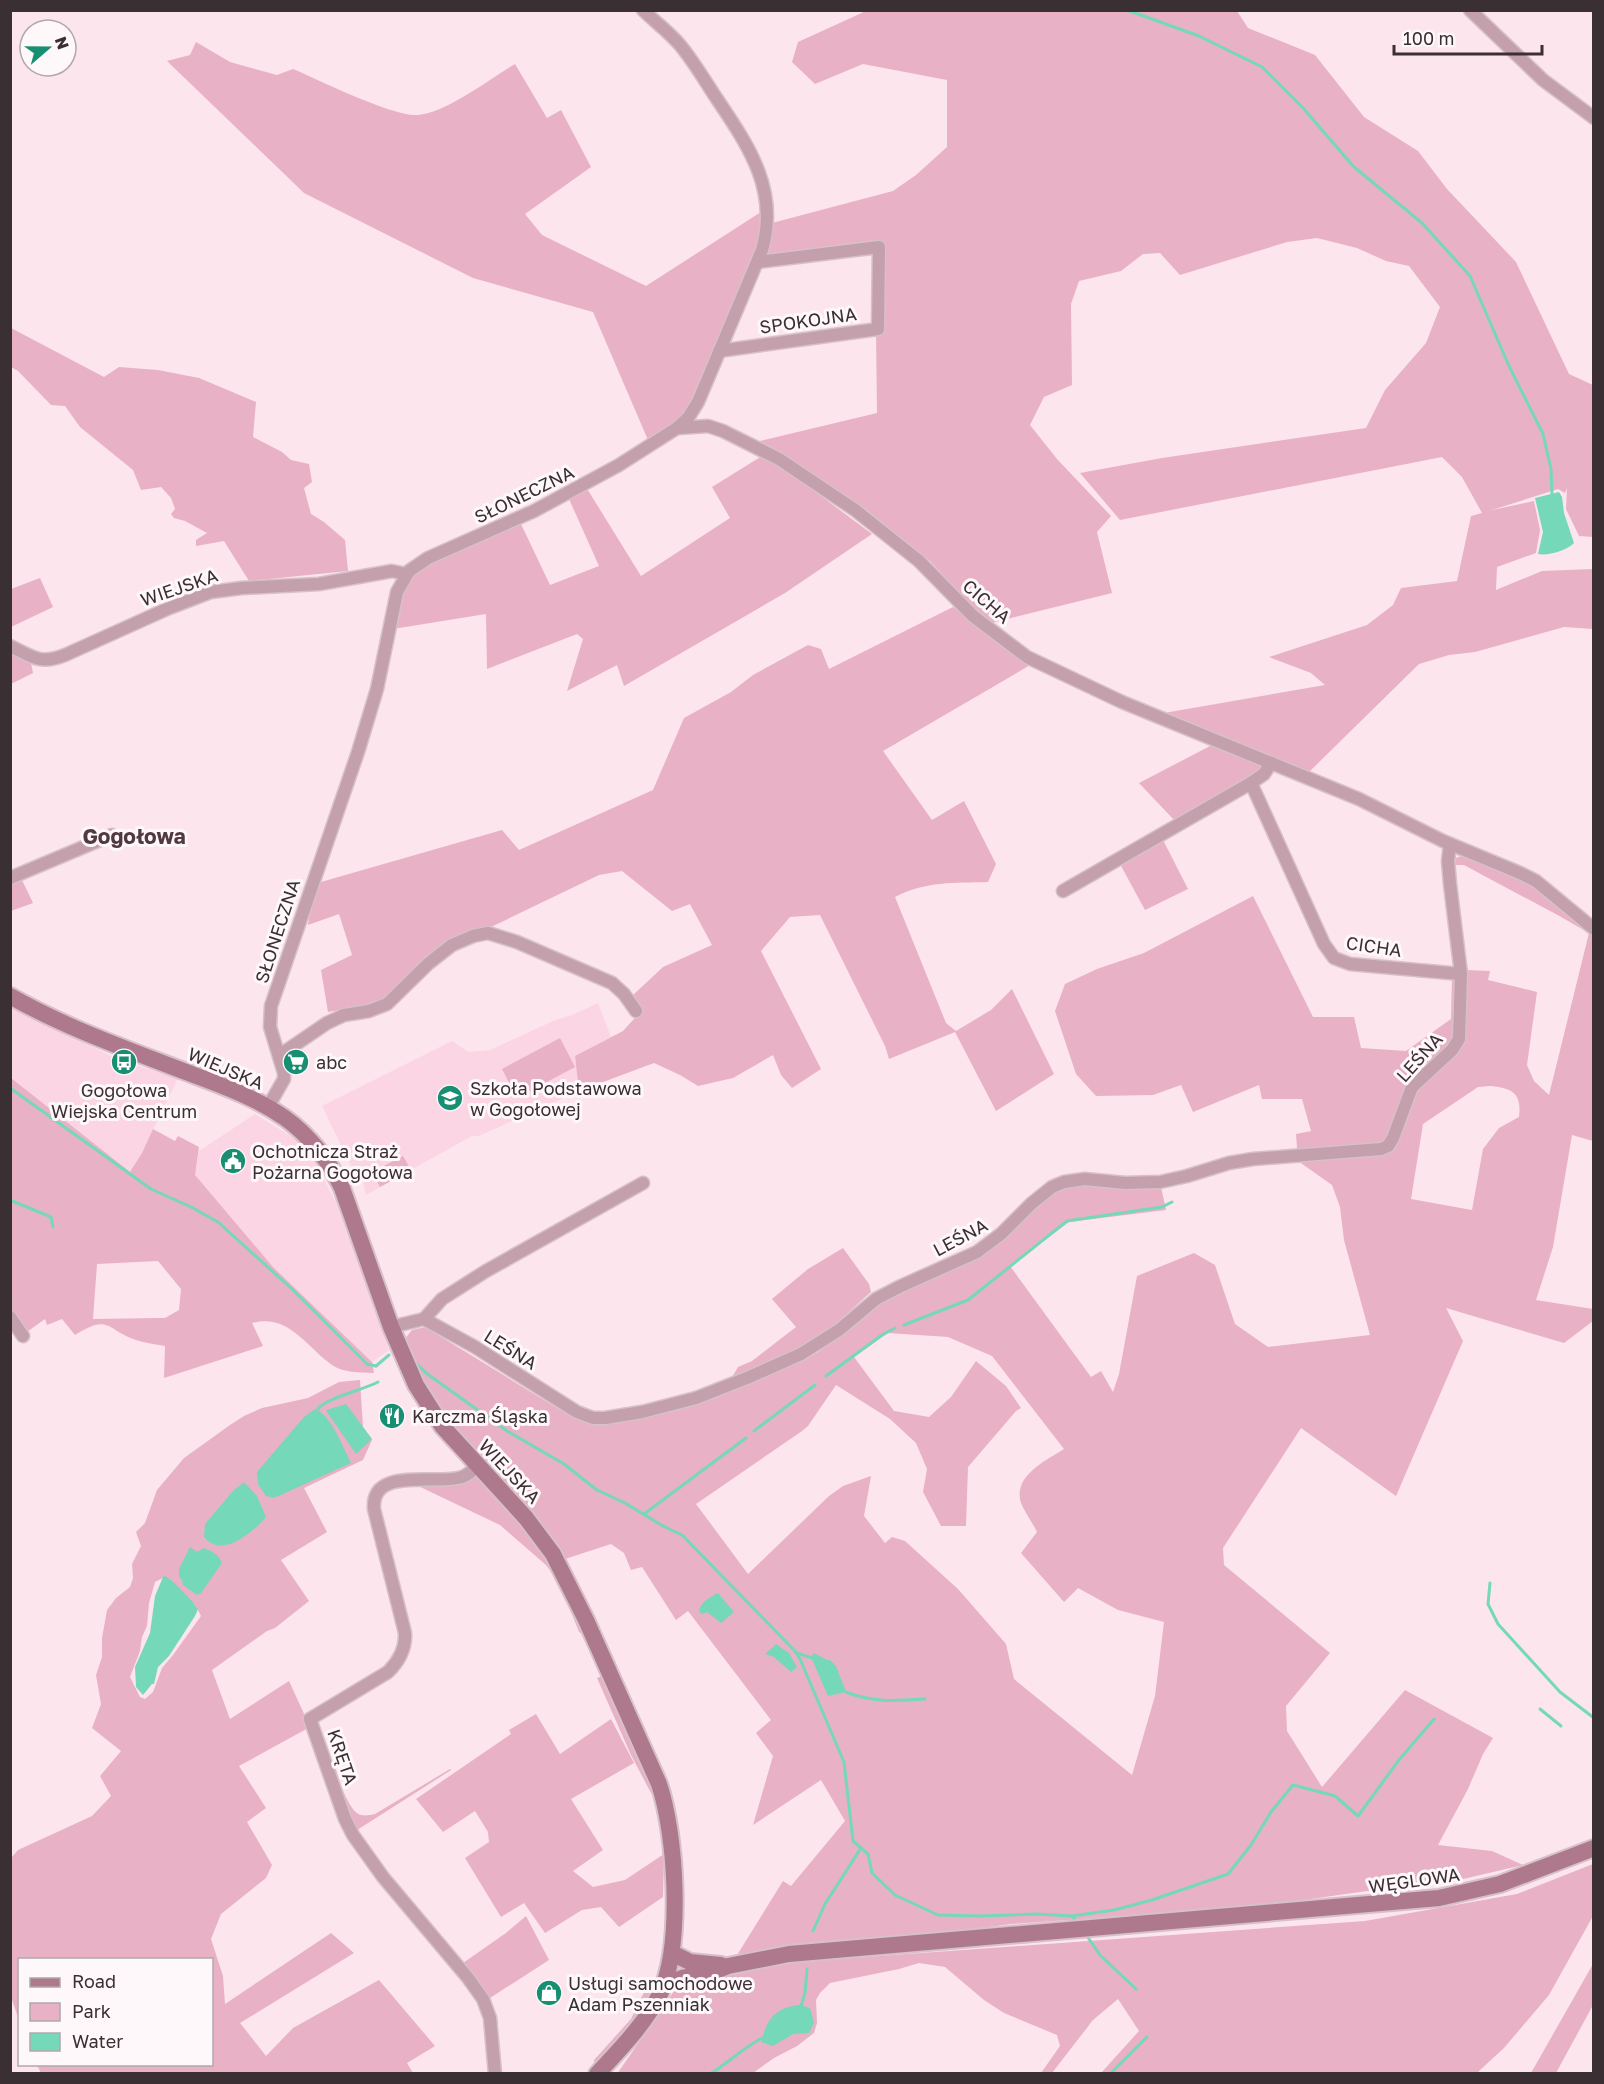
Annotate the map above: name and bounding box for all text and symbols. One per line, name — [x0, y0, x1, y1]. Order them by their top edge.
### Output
north arrow — [18, 18, 78, 78]
scale bar — [1394, 18, 1542, 56]
text: 100 m — [1403, 27, 1454, 49]
text: N — [51, 34, 74, 52]
street label: SPOKOJNA — [758, 302, 858, 338]
street label: SŁONECZNA — [471, 460, 577, 528]
street label: WIEJSKA — [137, 564, 221, 610]
street label: CICHA — [959, 574, 1015, 628]
district label: Gogołowa — [82, 823, 186, 849]
street label: SŁONECZNA — [250, 876, 304, 986]
street label: CICHA — [1345, 931, 1403, 961]
street label: LEŚNA — [1391, 1028, 1447, 1086]
street label: WIEJSKA — [185, 1042, 267, 1094]
bus stop icon: Gogołowa Wiejska Centrum — [109, 1047, 139, 1077]
supermarket icon: abc — [281, 1047, 311, 1077]
place label: abc — [316, 1051, 347, 1073]
place label: Szkoła Podstawowa w Gogołowej — [470, 1077, 642, 1120]
place label: Gogołowa Wiejska Centrum — [51, 1079, 197, 1122]
school or university icon: Szkoła Podstawowa w Gogołowej — [435, 1083, 465, 1113]
place label: Ochotnicza Straż Pożarna Gogołowa — [252, 1140, 413, 1183]
public building icon: Ochotnicza Straż Pożarna Gogołowa — [218, 1146, 248, 1176]
street label: LEŚNA — [929, 1214, 991, 1260]
street label: LEŚNA — [480, 1324, 542, 1374]
restaurant icon: Karczma Śląska — [377, 1401, 407, 1431]
place label: Karczma Śląska — [412, 1405, 548, 1427]
street label: WIEJSKA — [475, 1434, 545, 1508]
street label: KRĘTA — [323, 1726, 363, 1788]
street label: WĘGLOWA — [1367, 1863, 1461, 1897]
legend — [18, 1958, 213, 2066]
text: Road — [72, 1970, 116, 1992]
place label: Usługi samochodowe Adam Pszenniak — [568, 1972, 753, 2015]
shop icon: Usługi samochodowe Adam Pszenniak — [534, 1978, 564, 2008]
text: Park — [72, 2000, 111, 2022]
text: Water — [72, 2030, 123, 2052]

